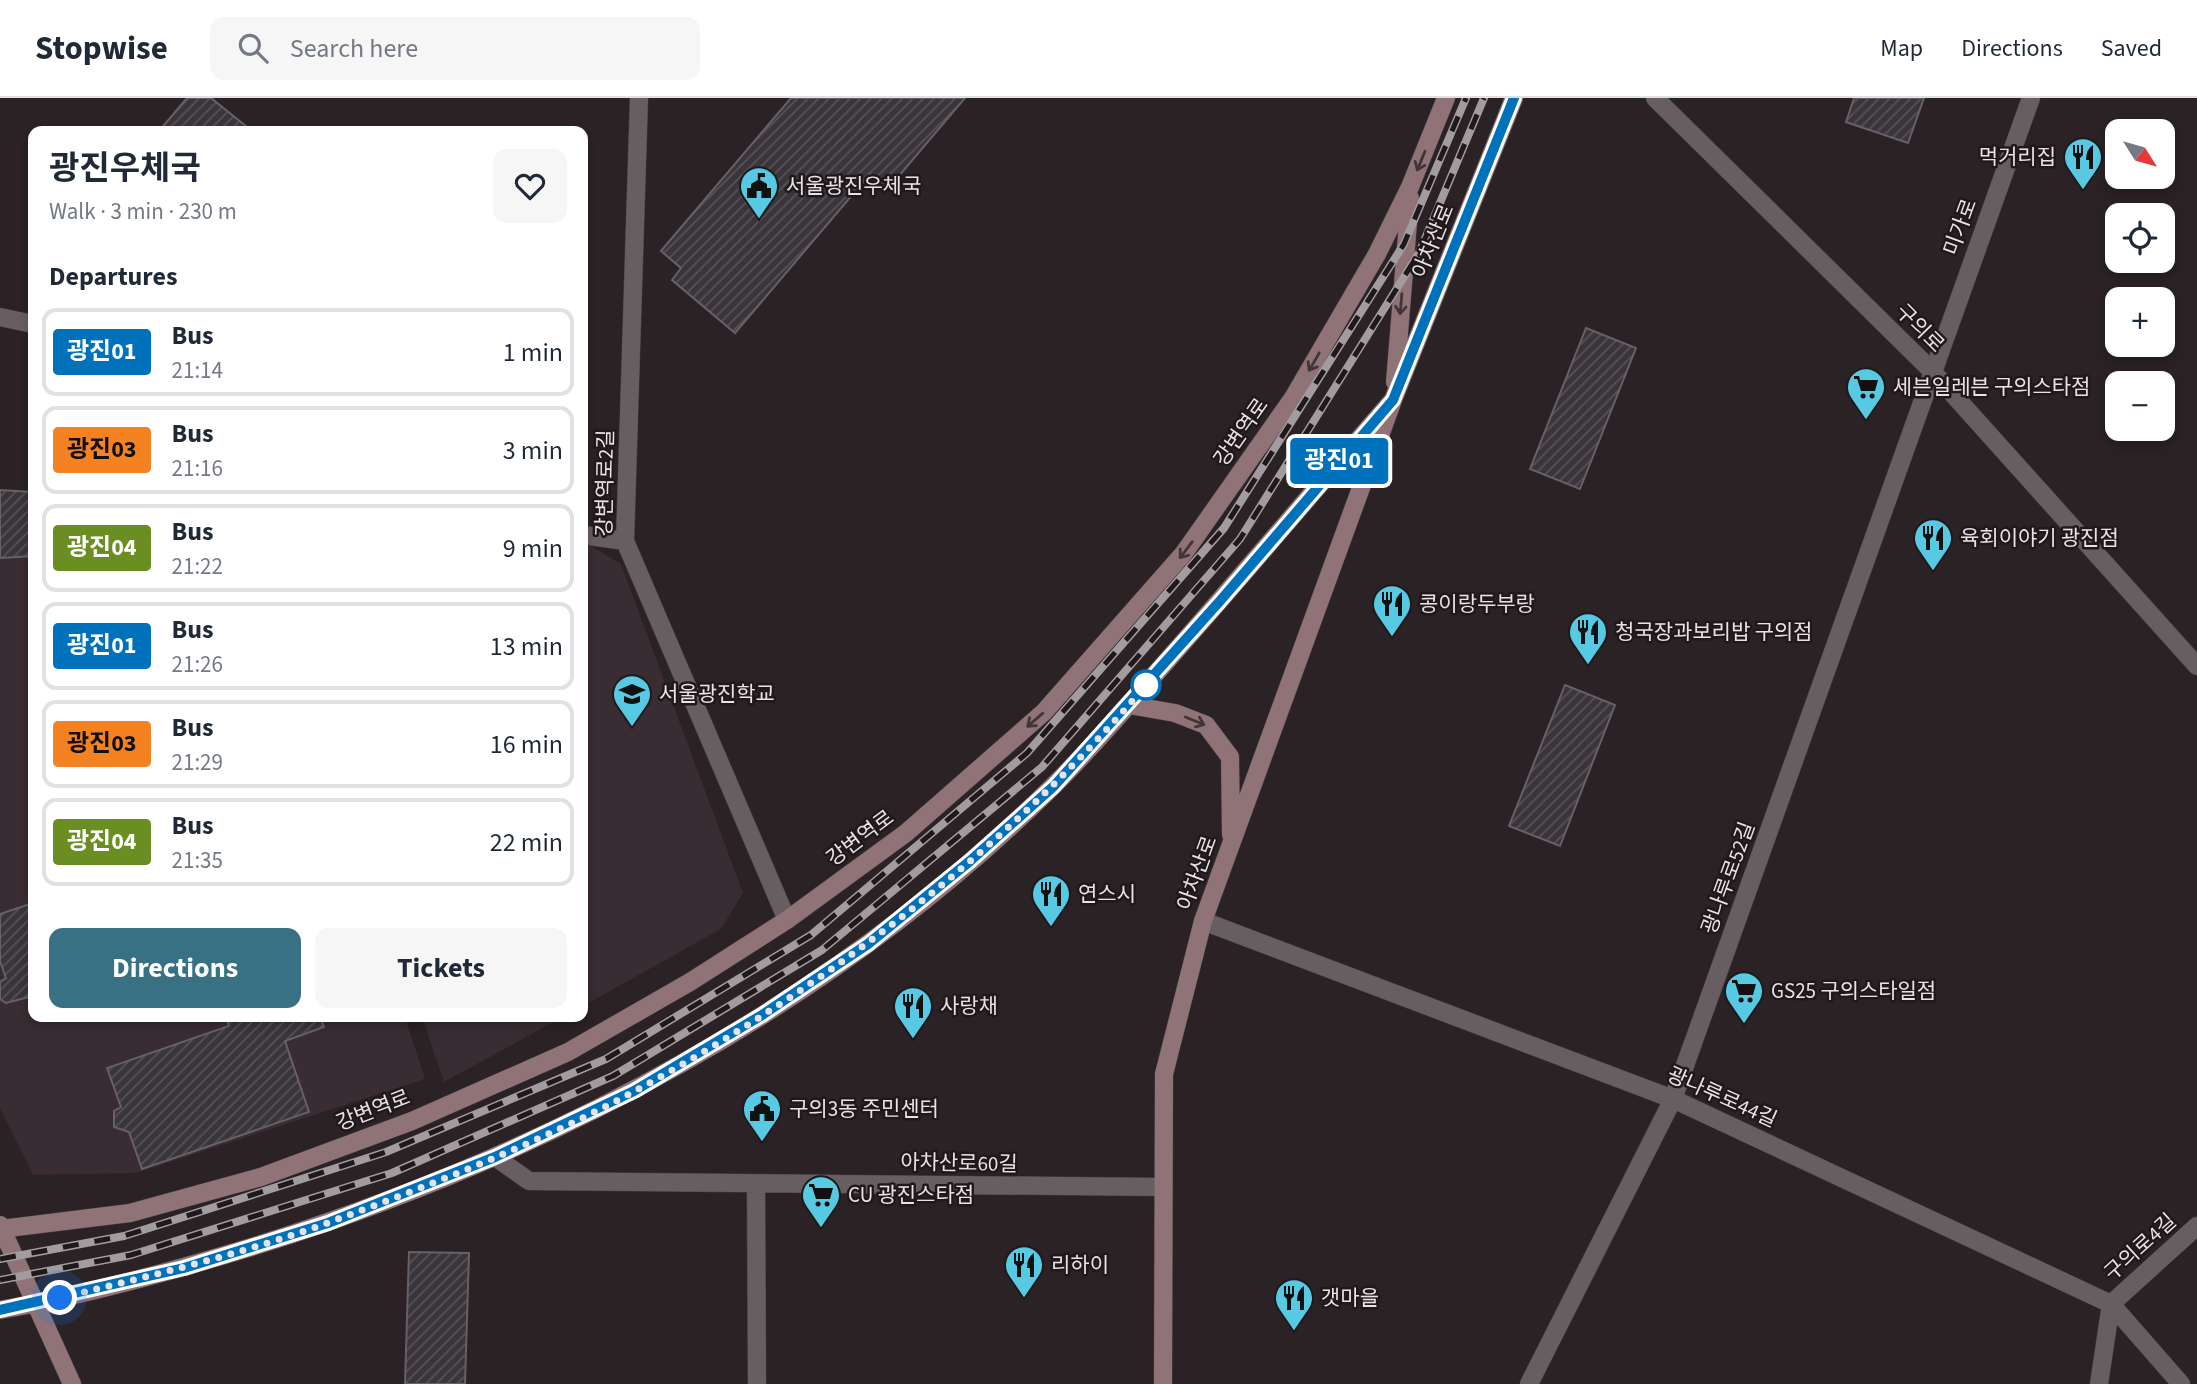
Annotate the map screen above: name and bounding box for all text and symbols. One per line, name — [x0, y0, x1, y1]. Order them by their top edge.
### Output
search box — [210, 17, 700, 80]
text: Stopwise — [35, 25, 168, 72]
icon: search — [234, 29, 272, 67]
text: Search here — [290, 30, 418, 67]
text: Map — [1880, 31, 1923, 66]
text: Directions — [1961, 31, 2063, 66]
text: Saved — [2101, 31, 2162, 66]
north arrow — [2105, 119, 2175, 189]
map controls — [2105, 119, 2175, 441]
restaurant icon: 먹거리집 — [2062, 136, 2104, 191]
place label: 먹거리집 — [1979, 142, 2056, 172]
text: 광진우체국 — [49, 145, 201, 192]
button: heart — [493, 149, 567, 223]
one-way arrow — [1413, 150, 1426, 172]
public building icon: 서울광진우체국 — [738, 165, 780, 220]
place label: 서울광진우체국 — [786, 171, 921, 201]
text: Walk · 3 min · 230 m — [49, 195, 237, 228]
street label: 미가로 — [1936, 195, 1984, 259]
street label: 아차산로 — [1405, 200, 1461, 282]
button: locate — [2105, 203, 2175, 273]
text: Departures — [49, 258, 177, 295]
button: + — [2105, 287, 2175, 357]
one-way arrow — [1394, 292, 1407, 315]
street label: 구의로 — [1889, 297, 1951, 359]
text: Bus — [172, 317, 214, 354]
text: 광진01 — [67, 334, 137, 369]
text: 1 min — [503, 334, 563, 371]
one-way arrow — [1307, 351, 1320, 372]
text: 21:14 — [172, 354, 223, 387]
supermarket icon: 세븐일레븐 구의스타점 — [1845, 366, 1887, 421]
button: − — [2105, 371, 2175, 441]
place label: 세븐일레븐 구의스타점 — [1893, 372, 2090, 402]
street label: 강변역로 — [1207, 392, 1275, 472]
text: Bus — [172, 415, 214, 452]
street label: 강변역로2길 — [589, 429, 621, 537]
text: 광진03 — [67, 432, 137, 467]
text: 3 min — [503, 432, 563, 469]
line badge: 광진01 — [1290, 438, 1388, 484]
text: 광진01 — [1304, 443, 1374, 478]
text: 21:16 — [172, 452, 223, 485]
text: Bus — [172, 513, 214, 550]
restaurant icon: 육회이야기 광진점 — [1912, 517, 1954, 572]
place label: 육회이야기 광진점 — [1960, 523, 2119, 553]
text: 광진04 — [67, 530, 137, 565]
text: 9 min — [503, 530, 563, 567]
one-way arrow — [1179, 540, 1193, 559]
text: 21:22 — [172, 550, 223, 583]
restaurant icon: 콩이랑두부랑 — [1371, 583, 1413, 638]
place label: 콩이랑두부랑 — [1419, 589, 1535, 619]
text: Bus — [172, 611, 214, 648]
restaurant icon: 청국장과보리밥 구의점 — [1567, 611, 1609, 666]
place label: 청국장과보리밥 구의점 — [1615, 617, 1812, 647]
text: 광진01 — [67, 628, 137, 663]
text: 13 min — [490, 628, 563, 665]
text: 21:26 — [172, 648, 223, 681]
unlabelled marker — [1131, 670, 1161, 700]
school or university icon: 서울광진학교 — [611, 673, 653, 728]
place label: 서울광진학교 — [659, 679, 775, 709]
text: Bus — [172, 709, 214, 746]
one-way arrow — [1026, 712, 1044, 728]
one-way arrow — [1183, 715, 1205, 728]
text: 광진03 — [67, 726, 137, 761]
text: 16 min — [490, 726, 563, 763]
text: 21:29 — [172, 746, 223, 779]
street label: 강변역로 — [820, 803, 900, 873]
text: Bus — [172, 807, 214, 844]
street label: 광나루로52길 — [1694, 818, 1762, 938]
text: 광진04 — [67, 824, 137, 859]
text: 22 min — [490, 824, 563, 861]
street label: 아차산로 — [1170, 832, 1224, 914]
text: 21:35 — [172, 844, 223, 877]
restaurant icon: 연스시 — [1030, 873, 1072, 928]
place label: 연스시 — [1078, 879, 1136, 909]
button: Directions — [49, 928, 301, 1008]
button: Tickets — [315, 928, 567, 1008]
supermarket icon: GS25 구의스타일점 — [1723, 970, 1765, 1025]
place label: GS25 구의스타일점 — [1771, 976, 1936, 1006]
restaurant icon: 사랑채 — [892, 985, 934, 1040]
place label: 사랑채 — [940, 991, 998, 1021]
street label: 광나루로44길 — [1662, 1059, 1782, 1135]
street label: 강변역로 — [332, 1082, 414, 1138]
public building icon: 구의3동 주민센터 — [741, 1088, 783, 1143]
place label: 구의3동 주민센터 — [789, 1094, 939, 1124]
street label: 아차산로60길 — [900, 1147, 1018, 1179]
supermarket icon: CU 광진스타점 — [800, 1174, 842, 1229]
place label: CU 광진스타점 — [848, 1180, 974, 1210]
street label: 구의로4길 — [2097, 1207, 2183, 1287]
restaurant icon: 리하이 — [1003, 1244, 1045, 1299]
place label: 리하이 — [1051, 1250, 1109, 1280]
restaurant icon: 갯마을 — [1273, 1277, 1315, 1332]
your location — [42, 1280, 77, 1315]
place label: 갯마을 — [1321, 1283, 1379, 1313]

